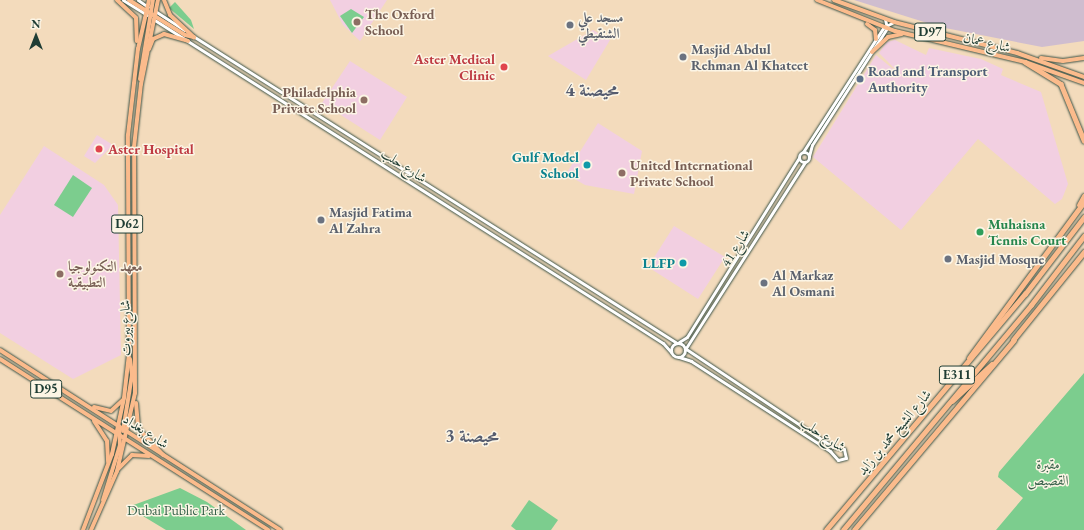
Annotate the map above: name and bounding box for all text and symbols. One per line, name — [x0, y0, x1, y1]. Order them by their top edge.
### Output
place label: The Oxford School — [365, 6, 435, 38]
place label: مسجد علي الشنقيطي — [578, 9, 624, 42]
north arrow — [16, 16, 56, 56]
text: N — [32, 17, 40, 31]
marker: The Oxford School — [352, 17, 362, 27]
marker: مسجد علي الشنقيطي — [565, 20, 575, 30]
road number: D97 — [914, 21, 946, 43]
street label: شارع عمان — [962, 28, 1012, 56]
place label: Masjid Abdul Rehman Al Khateet — [691, 41, 808, 74]
place label: Aster Medical Clinic — [414, 51, 495, 84]
marker: Masjid Abdul Rehman Al Khateet — [678, 52, 688, 62]
marker: Aster Medical Clinic — [498, 61, 510, 73]
place label: Road and Transport Authority — [868, 63, 988, 96]
marker: Road and Transport Authority — [855, 74, 865, 84]
district label: محيصنة 4 — [565, 79, 619, 101]
place label: Philadelphia Private School — [272, 84, 356, 116]
marker: Philadelphia Private School — [359, 95, 369, 105]
place label: Aster Hospital — [108, 141, 194, 157]
marker: Aster Hospital — [93, 143, 105, 155]
street label: شارع حلب — [378, 144, 430, 186]
place label: Gulf Model School — [512, 149, 579, 182]
place label: United International Private School — [630, 157, 753, 190]
marker: Gulf Model School — [582, 160, 592, 170]
marker: United International Private School — [617, 168, 627, 178]
place label: Masjid Fatima Al Zahra — [329, 204, 412, 236]
road number: D62 — [111, 213, 143, 235]
marker: Masjid Fatima Al Zahra — [316, 215, 326, 225]
place label: Muhaisna Tennis Court — [988, 216, 1066, 248]
street label: شارع 41 — [717, 226, 753, 270]
marker: Muhaisna Tennis Court — [975, 227, 985, 237]
place label: Masjid Mosque — [956, 251, 1044, 267]
marker: Masjid Mosque — [943, 254, 953, 264]
place label: LLFP — [642, 255, 675, 271]
place label: معهد التكنولوجيا التطبيقية — [68, 258, 142, 290]
marker: LLFP — [678, 258, 688, 268]
place label: Al Markaz Al Osmani — [772, 267, 835, 300]
marker: معهد التكنولوجيا التطبيقية — [55, 269, 65, 279]
marker: Al Markaz Al Osmani — [759, 278, 769, 288]
street label: شارع بيروت — [116, 300, 134, 356]
road number: E311 — [938, 364, 976, 386]
road number: D95 — [30, 378, 62, 400]
street label: شارع الشيخ محمد بن زايد — [853, 386, 935, 478]
street label: شارع بغداد — [120, 410, 172, 452]
street label: شارع حلب — [797, 413, 849, 455]
district label: محيصنة 3 — [445, 425, 499, 447]
park label: مقبرة القصيص — [1028, 456, 1068, 488]
park label: Dubai Public Park — [127, 502, 225, 518]

